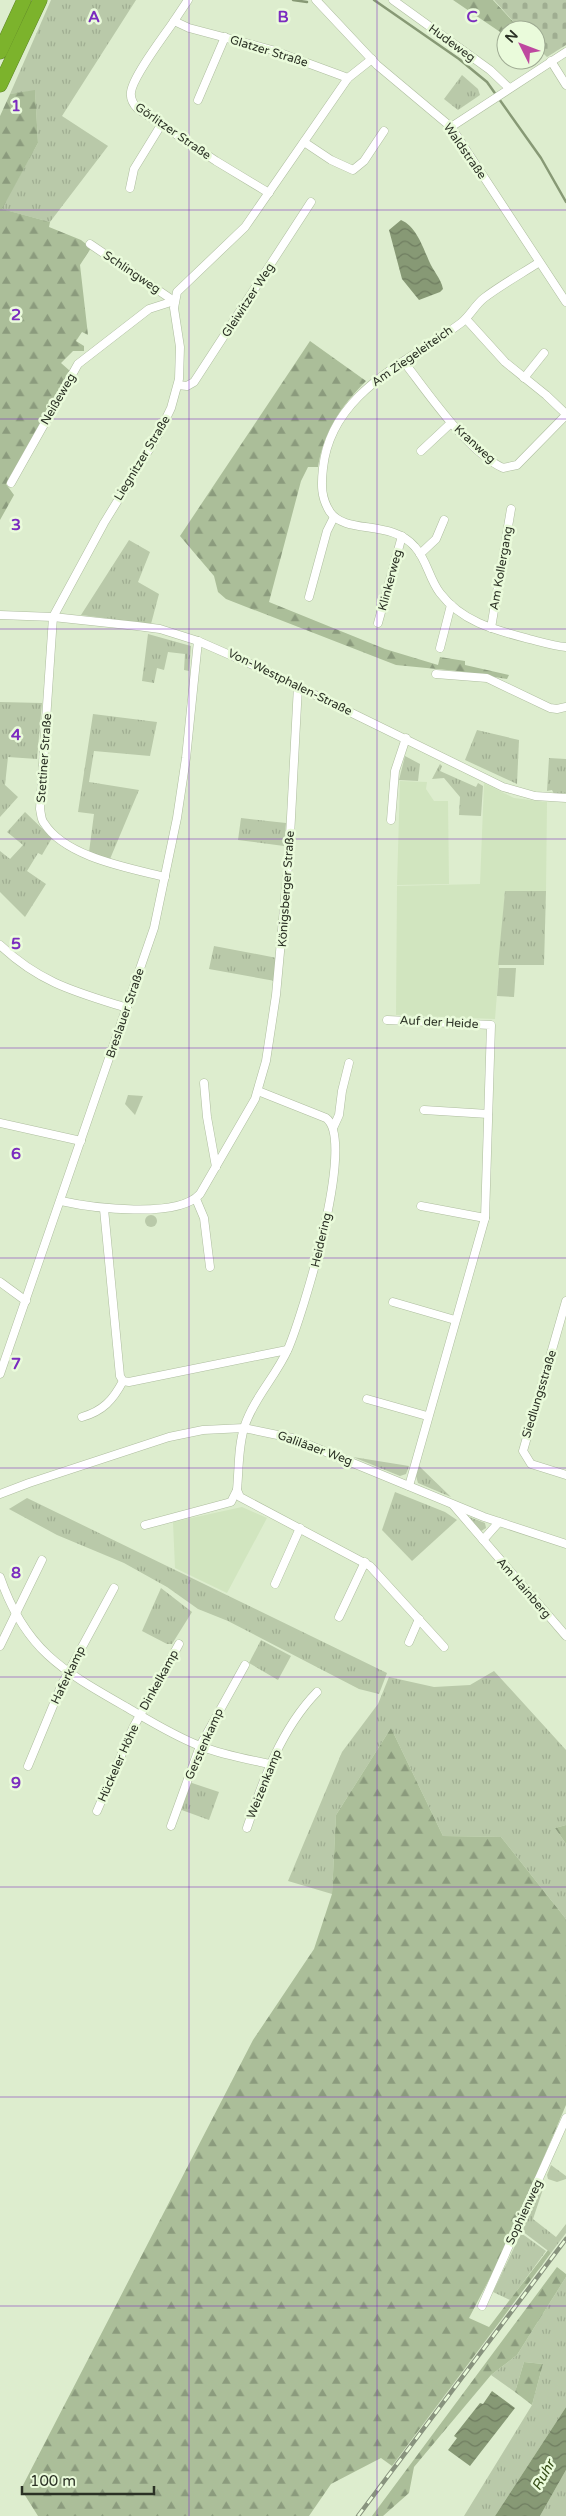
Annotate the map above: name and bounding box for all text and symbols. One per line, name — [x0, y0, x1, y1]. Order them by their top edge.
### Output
text: A — [88, 7, 100, 27]
text: B — [277, 7, 289, 27]
text: C — [466, 7, 478, 27]
north arrow — [496, 20, 546, 70]
street label: Hudeweg — [426, 21, 478, 65]
text: N — [502, 27, 522, 47]
street label: Glatzer Straße — [228, 32, 310, 70]
text: 1 — [11, 96, 21, 116]
street label: Görlitzer Straße — [132, 100, 214, 162]
street label: Waldstraße — [441, 120, 489, 182]
street label: Schlingweg — [101, 248, 163, 296]
street label: Gleiwitzer Weg — [219, 260, 277, 340]
text: 2 — [11, 305, 21, 325]
street label: Am Ziegeleiteich — [369, 323, 455, 389]
street label: Neißeweg — [38, 371, 78, 427]
street label: Liegnitzer Straße — [111, 413, 173, 503]
street label: Kranweg — [452, 422, 498, 466]
text: 3 — [11, 515, 21, 535]
street label: Am Kollergang — [487, 525, 515, 611]
street label: Klinkerweg — [375, 548, 405, 612]
street label: Von-Westphalen-Straße — [226, 646, 355, 718]
street label: Stettiner Straße — [34, 713, 54, 803]
text: 4 — [11, 725, 21, 745]
street label: Königsberger Straße — [275, 830, 297, 948]
text: 5 — [11, 934, 21, 954]
street label: Breslauer Straße — [103, 966, 147, 1060]
street label: Auf der Heide — [399, 1013, 479, 1031]
text: 6 — [11, 1144, 21, 1164]
street label: Heidering — [308, 1211, 334, 1269]
street label: Siedlungsstraße — [519, 1348, 559, 1440]
text: 7 — [11, 1354, 21, 1374]
street label: Galiläaer Weg — [276, 1428, 354, 1468]
street label: Am Hainberg — [494, 1555, 554, 1621]
text: 8 — [11, 1563, 21, 1583]
street label: Haferkamp — [48, 1644, 88, 1706]
street label: Dinkelkamp — [137, 1647, 181, 1713]
street label: Gerstenkamp — [182, 1706, 226, 1782]
street label: Hückeler Höhe — [95, 1722, 141, 1804]
street label: Weizenkamp — [244, 1747, 284, 1821]
text: 9 — [11, 1773, 21, 1793]
street label: Sophienweg — [503, 2177, 545, 2247]
water label: Ruhr — [528, 2456, 560, 2494]
scale bar — [22, 2464, 155, 2496]
text: 100 m — [30, 2472, 76, 2490]

